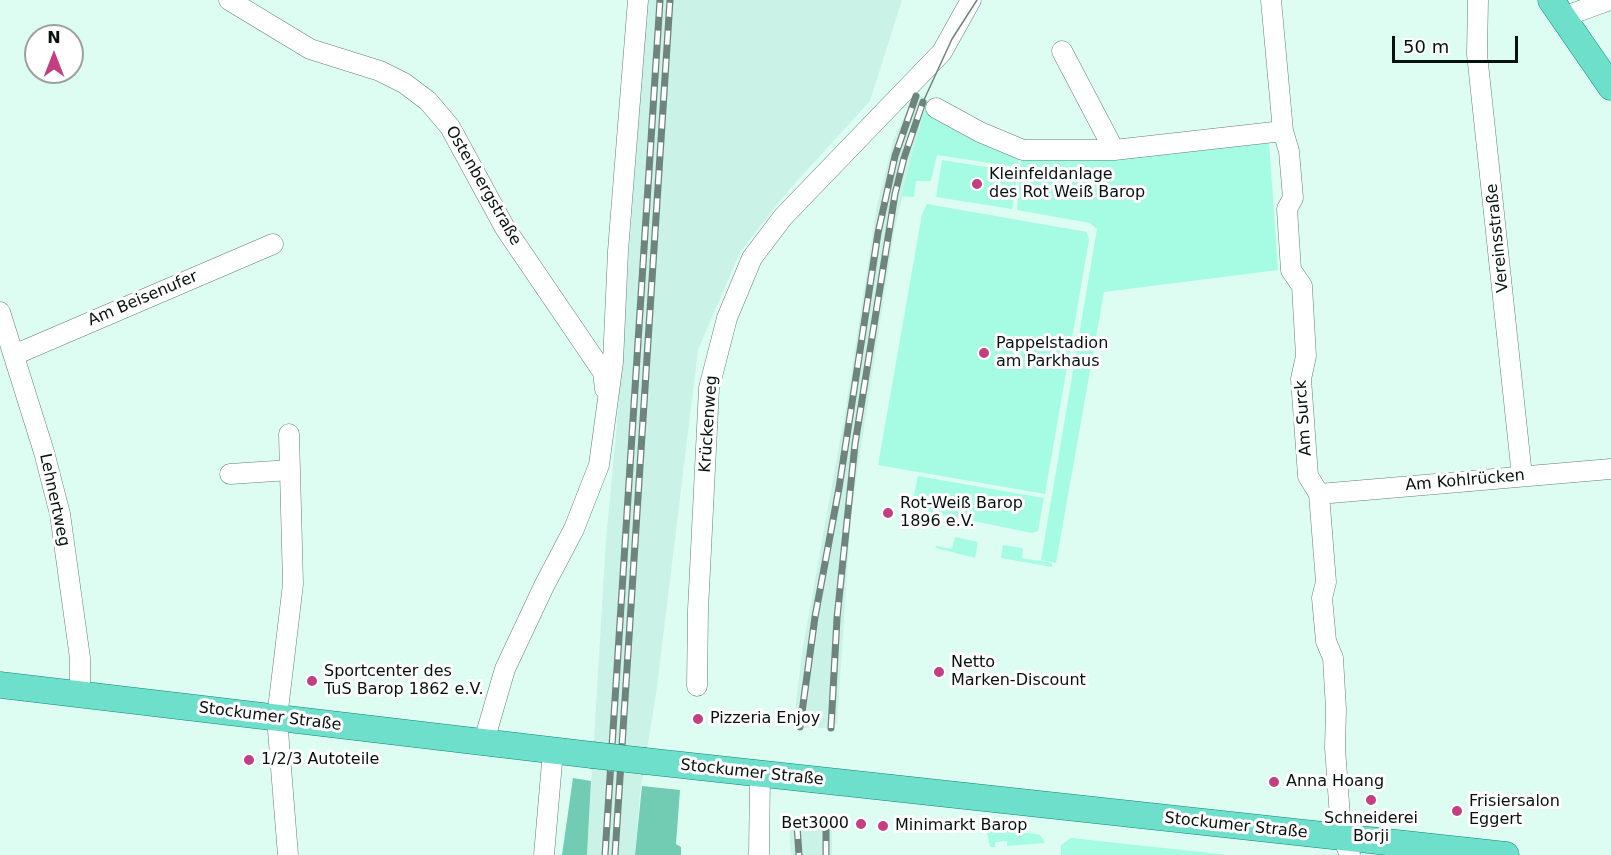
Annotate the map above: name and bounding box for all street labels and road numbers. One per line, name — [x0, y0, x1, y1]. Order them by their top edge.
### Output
street label: Ostenbergstraße — [441, 123, 525, 249]
street label: Vereinsstraße — [1483, 183, 1513, 293]
street label: Am Beisenufer — [85, 267, 201, 331]
street label: Krückenweg — [696, 375, 722, 473]
street label: Am Surck — [1292, 379, 1316, 457]
street label: Lehnertweg — [35, 452, 73, 548]
street label: Am Kohlrücken — [1404, 466, 1526, 496]
street label: Stockumer Straße — [197, 699, 343, 735]
street label: Stockumer Straße — [680, 756, 824, 790]
street label: Stockumer Straße — [1164, 809, 1308, 843]

